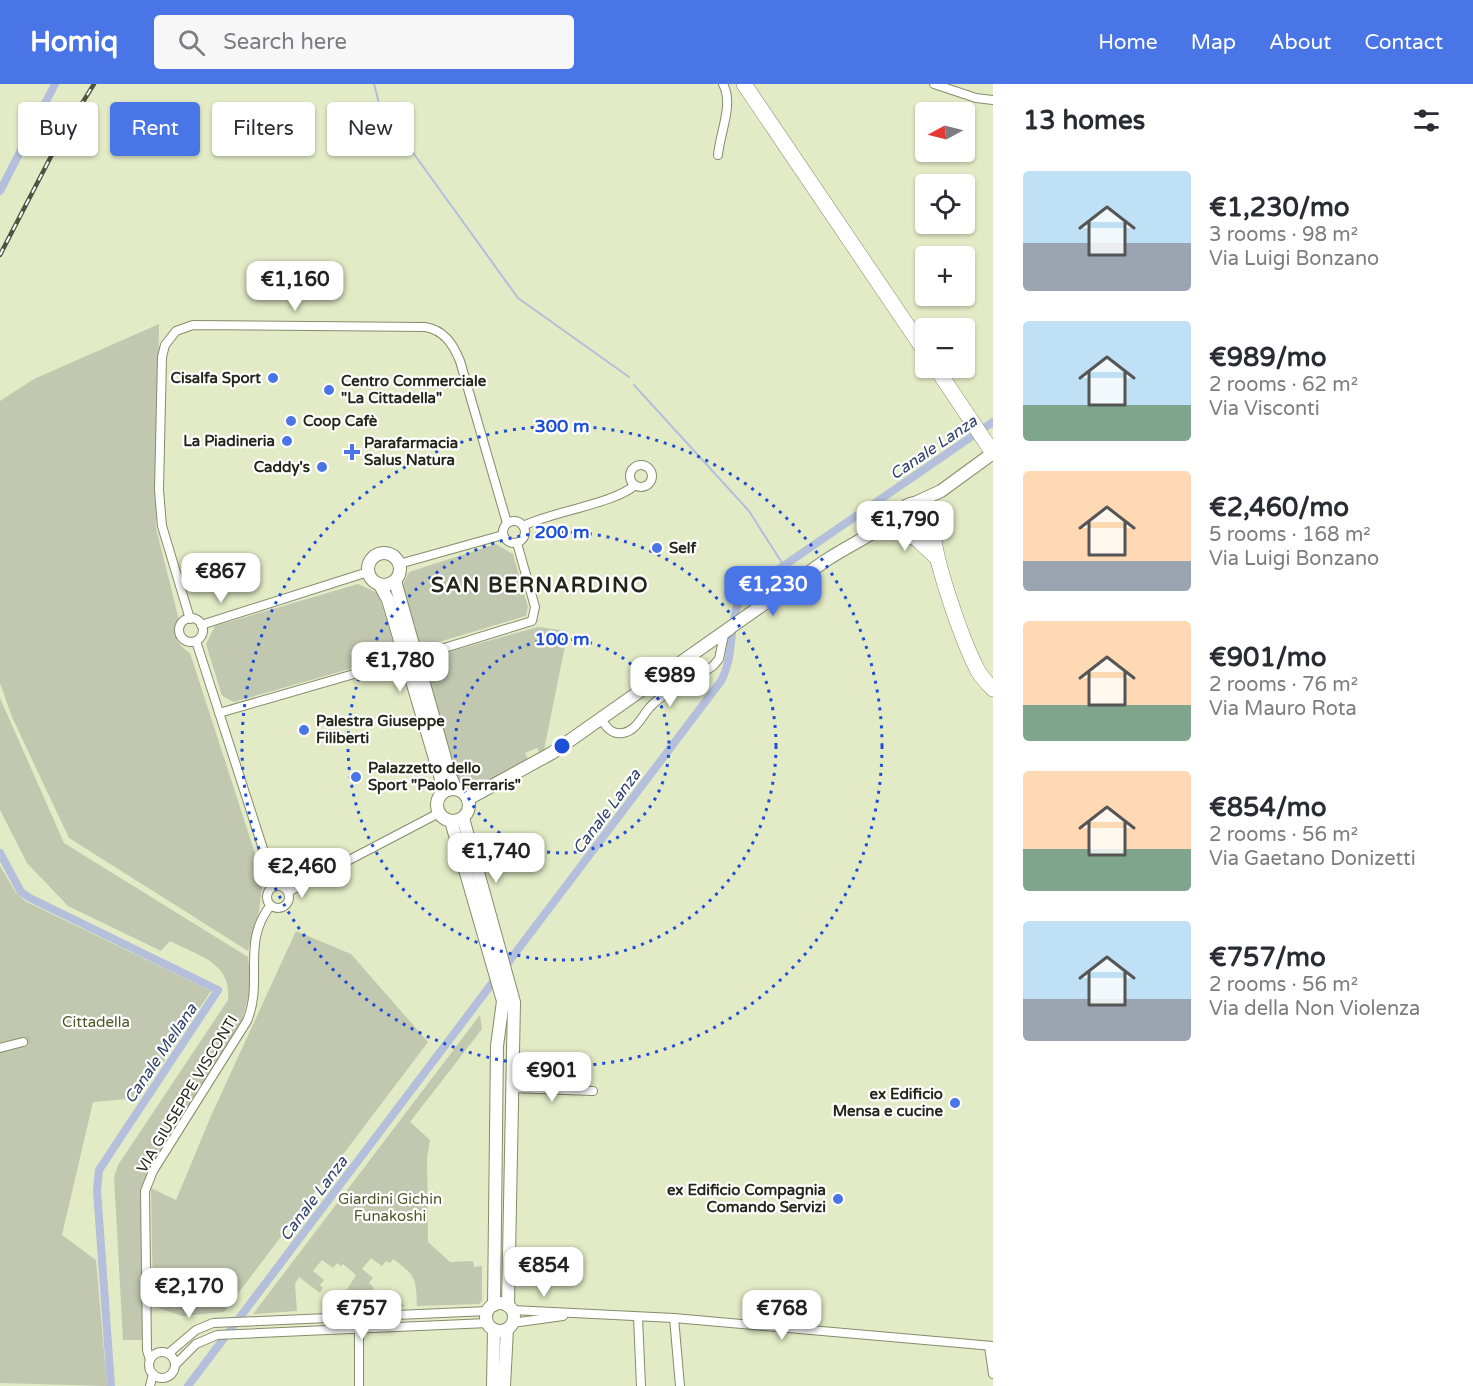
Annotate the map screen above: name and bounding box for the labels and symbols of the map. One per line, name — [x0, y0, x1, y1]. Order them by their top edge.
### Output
north arrow — [915, 102, 975, 162]
pin: €1,160 — [246, 261, 344, 312]
place label: Cisalfa Sport — [170, 369, 261, 388]
marker: Cisalfa Sport — [266, 371, 280, 385]
place label: Centro Commerciale "La Cittadella" — [341, 372, 487, 407]
marker: Centro Commerciale "La Cittadella" — [322, 383, 336, 397]
water label: Canale Lanza — [886, 411, 982, 484]
place label: Coop Cafè — [303, 412, 378, 431]
marker: Coop Cafè — [284, 414, 298, 428]
text: 300 m — [534, 415, 590, 437]
place label: La Piadineria — [183, 432, 275, 450]
marker: La Piadineria — [280, 434, 294, 448]
place label: Parafarmacia Salus Natura — [364, 434, 458, 469]
marker: Parafarmacia Salus Natura — [345, 445, 359, 459]
place label: Caddy's — [254, 458, 310, 477]
marker: Caddy's — [315, 460, 329, 474]
pin: €1,790 — [856, 501, 954, 552]
text: 200 m — [534, 521, 590, 543]
place label: Self — [669, 539, 696, 557]
marker: Self — [650, 541, 664, 555]
pin: €867 — [185, 553, 257, 604]
pin: €1,230 — [724, 566, 822, 617]
district label: SAN BERNARDINO — [431, 573, 649, 598]
text: 100 m — [534, 628, 590, 650]
pin: €1,780 — [351, 642, 449, 693]
pin: €989 — [634, 657, 706, 708]
place label: Palestra Giuseppe Filiberti — [316, 712, 445, 747]
marker: Palestra Giuseppe Filiberti — [297, 723, 311, 737]
centre of rings — [552, 736, 572, 756]
place label: Palazzetto dello Sport "Paolo Ferraris" — [368, 759, 521, 795]
water label: Canale Lanza — [568, 764, 646, 858]
marker: Palazzetto dello Sport "Paolo Ferraris" — [349, 770, 363, 784]
pin: €1,740 — [447, 833, 545, 884]
pin: €2,460 — [253, 848, 351, 899]
water label: Canale Mellana — [120, 999, 202, 1107]
street label: VIA GIUSEPPE VISCONTI — [133, 1012, 241, 1176]
park label: Cittadella — [62, 1013, 130, 1031]
pin: €901 — [516, 1052, 588, 1103]
place label: ex Edificio Mensa e cucine — [833, 1085, 944, 1120]
marker: ex Edificio Mensa e cucine — [948, 1096, 962, 1110]
water label: Canale Lanza — [275, 1151, 353, 1245]
place label: ex Edificio Compagnia Comando Servizi — [667, 1181, 826, 1216]
park label: Giardini Gichin Funakoshi — [338, 1190, 442, 1225]
marker: ex Edificio Compagnia Comando Servizi — [831, 1192, 845, 1206]
pin: €854 — [508, 1247, 580, 1298]
pin: €2,170 — [140, 1268, 238, 1319]
pin: €757 — [326, 1290, 398, 1341]
pin: €768 — [746, 1290, 818, 1341]

